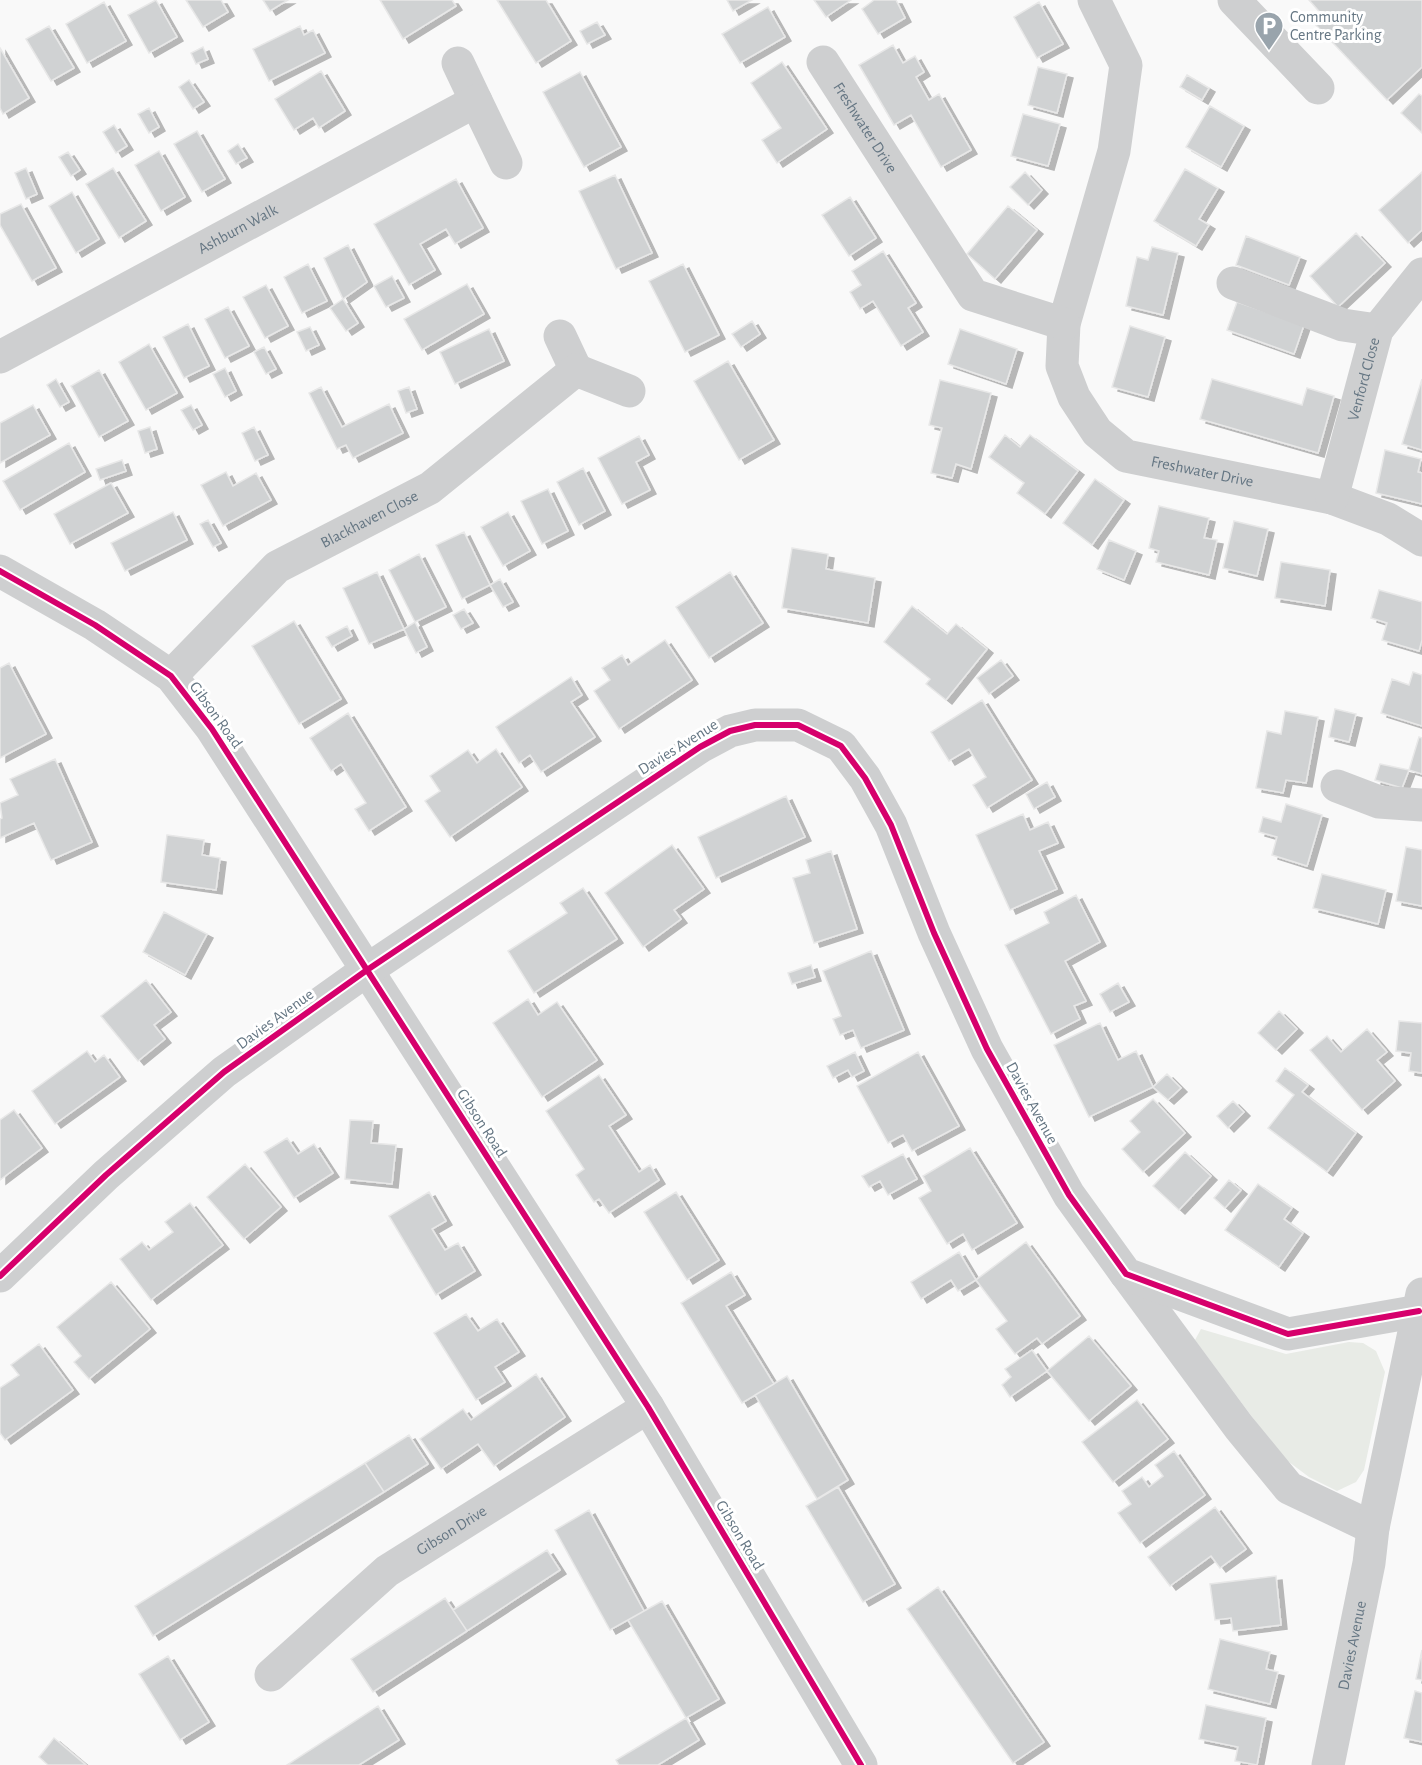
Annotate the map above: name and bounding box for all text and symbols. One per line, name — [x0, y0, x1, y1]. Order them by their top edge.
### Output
place label: Community Centre Parking — [1290, 9, 1382, 43]
parking icon: Community Centre Parking — [1253, 10, 1285, 52]
street label: Freshwater Drive — [830, 79, 900, 176]
street label: Ashburn Walk — [195, 201, 281, 257]
street label: Venford Close — [1345, 336, 1383, 423]
street label: Freshwater Drive — [1150, 453, 1255, 490]
street label: Blackhaven Close — [318, 488, 421, 551]
street label: Gibson Road — [187, 679, 245, 751]
street label: Davies Avenue — [635, 716, 721, 778]
street label: Davies Avenue — [234, 986, 316, 1052]
street label: Davies Avenue — [1003, 1059, 1061, 1147]
street label: Gibson Road — [454, 1086, 510, 1160]
street label: Gibson Road — [713, 1497, 767, 1573]
street label: Gibson Drive — [414, 1503, 489, 1558]
street label: Davies Avenue — [1335, 1599, 1369, 1692]

